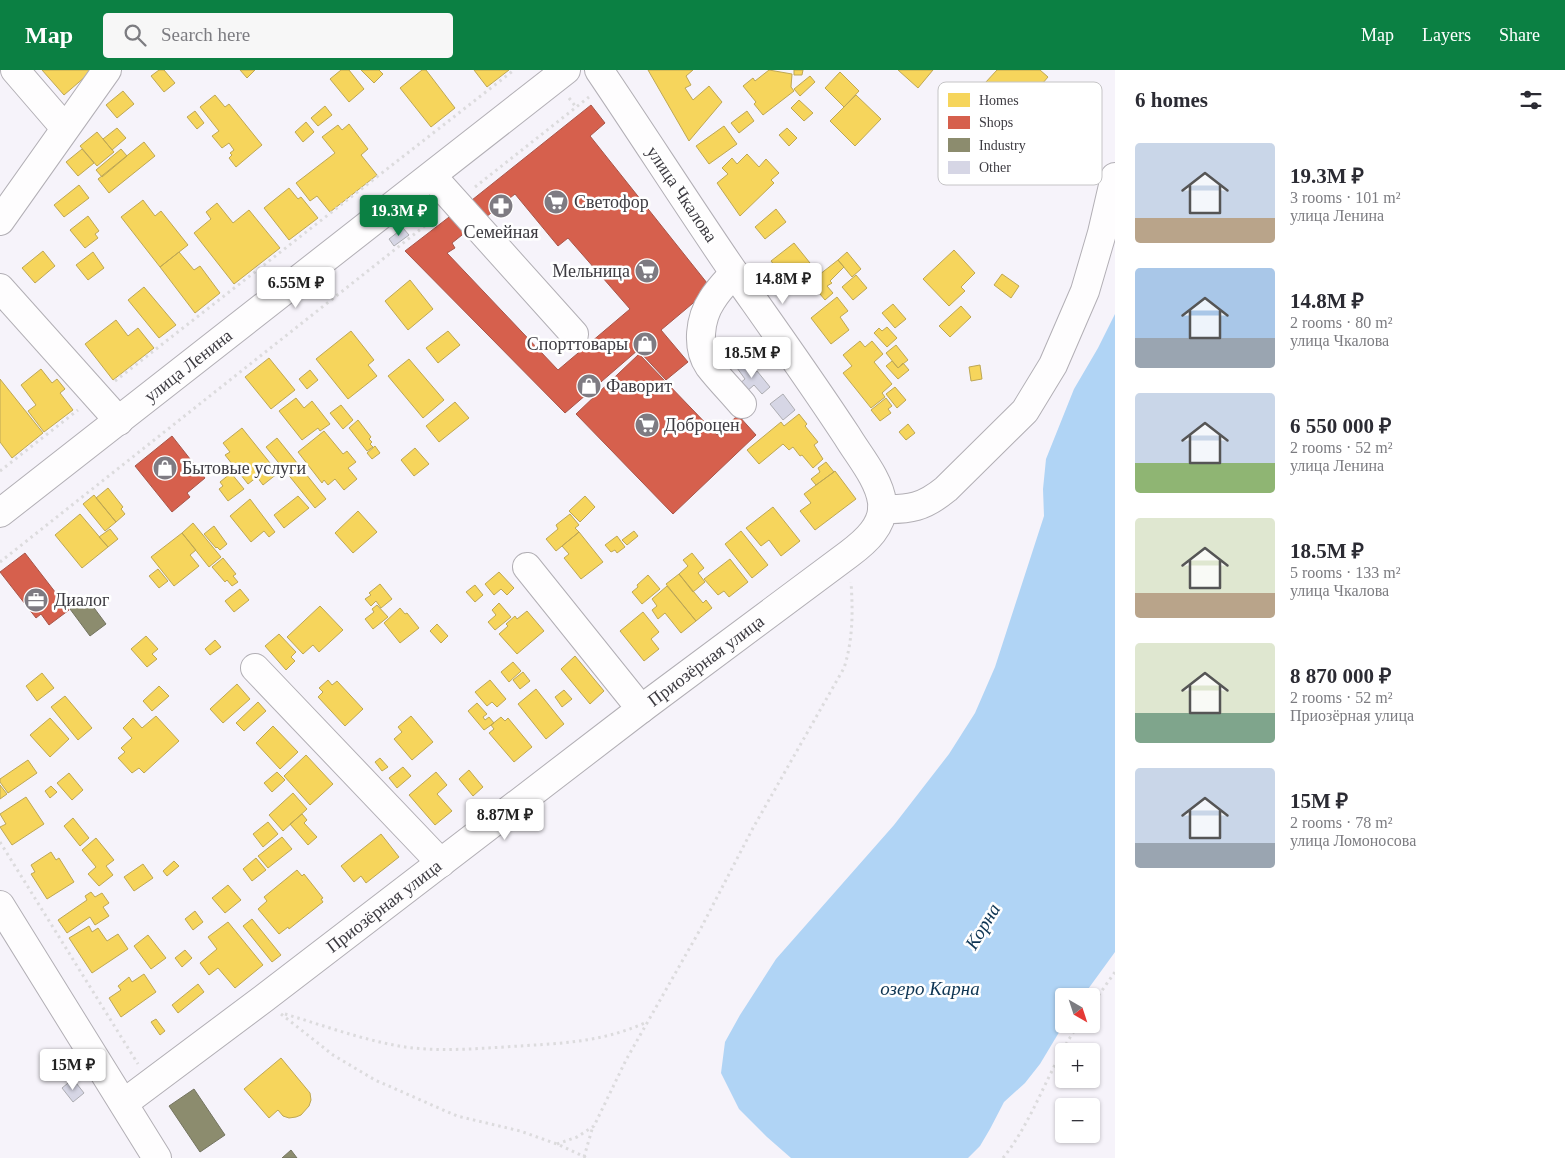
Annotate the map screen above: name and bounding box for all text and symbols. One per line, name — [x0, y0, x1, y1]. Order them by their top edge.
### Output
search box — [103, 13, 453, 58]
icon: search — [121, 21, 149, 49]
text: Map — [25, 22, 73, 48]
text: Search here — [161, 24, 250, 45]
text: Map — [1361, 25, 1394, 45]
text: Layers — [1422, 25, 1471, 45]
text: Share — [1499, 25, 1540, 45]
legend — [938, 82, 1102, 185]
icon: filters — [1517, 86, 1545, 114]
text: 6 homes — [1135, 88, 1208, 112]
text: Homes — [979, 93, 1019, 108]
text: Shops — [979, 115, 1013, 130]
text: Industry — [979, 138, 1026, 153]
street label: улица Чкалова — [643, 142, 721, 246]
text: Other — [979, 160, 1011, 175]
icon: home — [1175, 163, 1235, 223]
text: 19.3M ₽ — [1290, 164, 1364, 188]
supermarket icon: Светофор — [543, 189, 569, 215]
text: 3 rooms · 101 m² — [1290, 189, 1401, 206]
place label: Светофор — [574, 192, 649, 212]
pharmacy icon: Семейная — [488, 193, 514, 219]
pin: 19.3M ₽ — [353, 194, 445, 237]
text: 19.3M ₽ — [371, 202, 427, 219]
text: улица Ленина — [1290, 207, 1384, 224]
place label: Семейная — [463, 222, 539, 242]
supermarket icon: Мельница — [634, 258, 660, 284]
place label: Мельница — [552, 261, 630, 281]
pin: 14.8M ₽ — [737, 262, 829, 305]
pin: 6.55M ₽ — [250, 266, 342, 309]
text: 14.8M ₽ — [755, 270, 811, 287]
text: 6.55M ₽ — [268, 274, 324, 291]
icon: home — [1175, 288, 1235, 348]
text: 14.8M ₽ — [1290, 289, 1364, 313]
text: 2 rooms · 80 m² — [1290, 314, 1393, 331]
street label: улица Ленина — [140, 325, 236, 406]
shop icon: Спорттовары — [632, 331, 658, 357]
text: улица Чкалова — [1290, 332, 1389, 349]
place label: Спорттовары — [527, 334, 628, 354]
pin: 18.5M ₽ — [706, 336, 798, 379]
text: 18.5M ₽ — [724, 344, 780, 361]
shop icon: Фаворит — [576, 373, 602, 399]
place label: Фаворит — [606, 376, 672, 396]
supermarket icon: Доброцен — [634, 412, 660, 438]
icon: home — [1175, 413, 1235, 473]
text: 6 550 000 ₽ — [1290, 414, 1391, 438]
place label: Доброцен — [664, 415, 740, 435]
text: 2 rooms · 52 m² — [1290, 439, 1393, 456]
shop icon: Бытовые услуги — [152, 455, 178, 481]
text: улица Ленина — [1290, 457, 1384, 474]
place label: Бытовые услуги — [182, 458, 306, 478]
icon: home — [1175, 538, 1235, 598]
text: 18.5M ₽ — [1290, 539, 1364, 563]
text: 5 rooms · 133 m² — [1290, 564, 1401, 581]
text: улица Чкалова — [1290, 582, 1389, 599]
office icon: Диалог — [23, 587, 49, 613]
place label: Диалог — [54, 590, 109, 610]
street label: Приозёрная улица — [644, 611, 768, 710]
icon: home — [1175, 663, 1235, 723]
text: 8 870 000 ₽ — [1290, 664, 1391, 688]
text: 2 rooms · 52 m² — [1290, 689, 1393, 706]
text: Приозёрная улица — [1290, 707, 1414, 724]
icon: home — [1175, 788, 1235, 848]
text: 15M ₽ — [1290, 789, 1348, 813]
pin: 8.87M ₽ — [459, 798, 551, 841]
text: 8.87M ₽ — [477, 806, 533, 823]
text: 2 rooms · 78 m² — [1290, 814, 1393, 831]
text: улица Ломоносова — [1290, 832, 1416, 849]
street label: Приозёрная улица — [322, 856, 445, 957]
water label: Корна — [960, 899, 1004, 954]
water label: озеро Карна — [880, 978, 980, 999]
north arrow — [1055, 988, 1100, 1032]
map controls — [1055, 988, 1100, 1143]
button: + — [1055, 1043, 1100, 1088]
pin: 15M ₽ — [38, 1048, 108, 1091]
text: 15M ₽ — [51, 1056, 95, 1073]
button: − — [1055, 1098, 1100, 1143]

